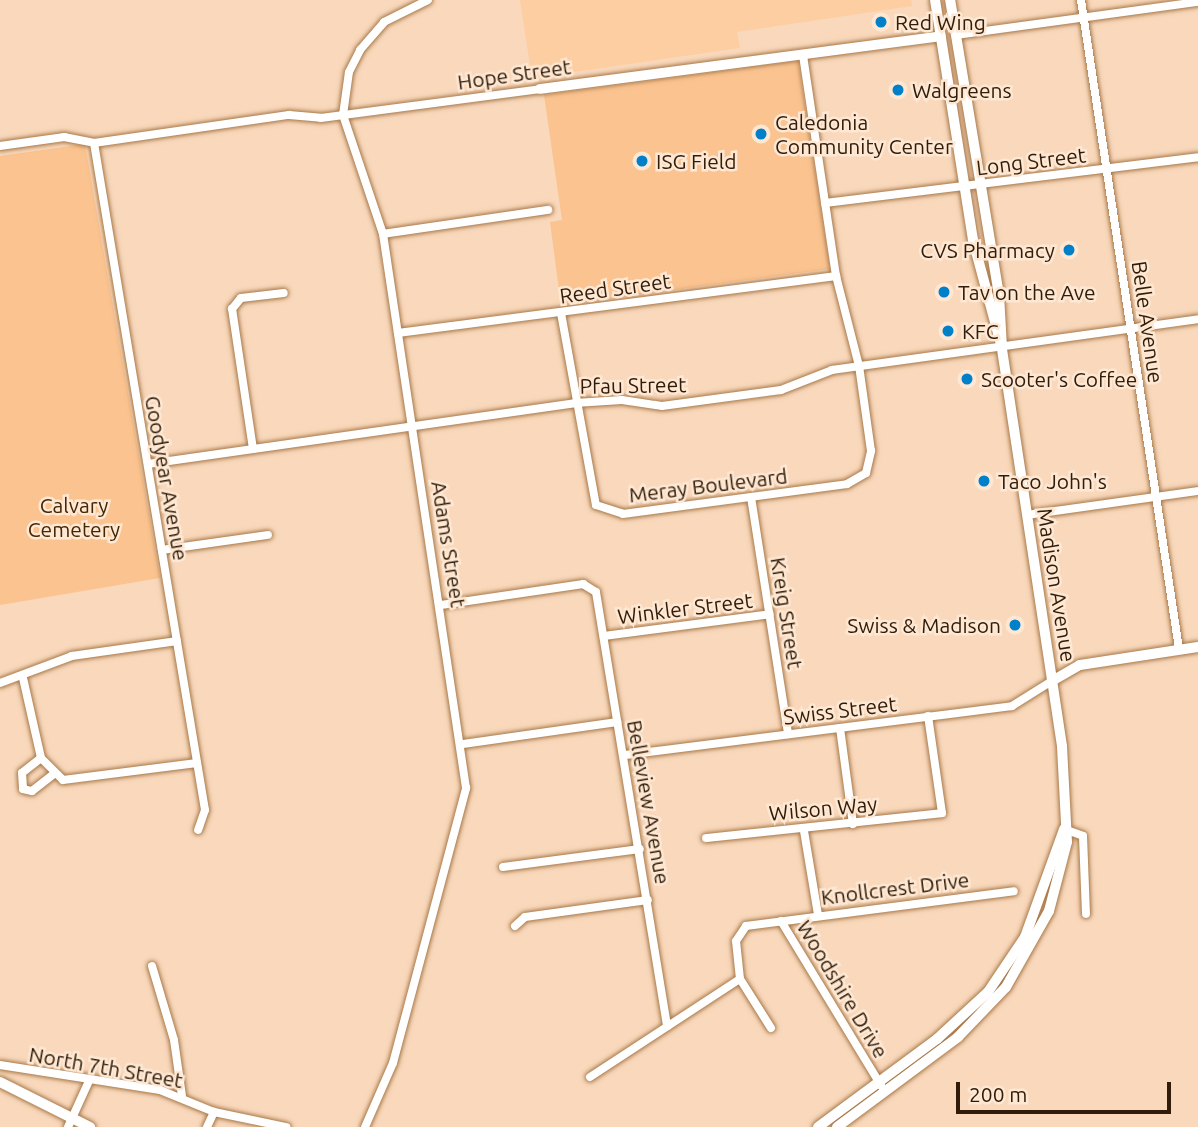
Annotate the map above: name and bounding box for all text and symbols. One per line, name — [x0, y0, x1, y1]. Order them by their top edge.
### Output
place label: Red Wing — [895, 9, 986, 35]
marker: Red Wing — [873, 14, 889, 30]
street label: Hope Street — [456, 54, 572, 94]
place label: Walgreens — [912, 77, 1012, 103]
marker: Walgreens — [890, 82, 906, 98]
place label: Caledonia Community Center — [775, 109, 953, 159]
marker: Caledonia Community Center — [753, 126, 769, 142]
street label: Long Street — [975, 142, 1087, 180]
place label: ISG Field — [656, 148, 737, 174]
marker: ISG Field — [634, 153, 650, 169]
place label: CVS Pharmacy — [920, 237, 1055, 263]
marker: CVS Pharmacy — [1061, 242, 1077, 258]
street label: Belle Avenue — [1127, 259, 1169, 385]
street label: Reed Street — [558, 268, 672, 308]
place label: Tav on the Ave — [958, 279, 1096, 305]
marker: Tav on the Ave — [936, 284, 952, 300]
place label: KFC — [962, 318, 999, 344]
marker: KFC — [940, 323, 956, 339]
place label: Scooter's Coffee — [981, 366, 1137, 392]
street label: Pfau Street — [579, 371, 687, 399]
marker: Scooter's Coffee — [959, 371, 975, 387]
street label: Goodyear Avenue — [140, 394, 194, 562]
street label: Meray Boulevard — [627, 463, 789, 507]
place label: Taco John's — [998, 468, 1107, 494]
marker: Taco John's — [976, 473, 992, 489]
street label: Adams Street — [427, 479, 471, 609]
park label: Calvary Cemetery — [28, 492, 120, 542]
street label: Madison Avenue — [1032, 506, 1082, 664]
street label: Kreig Street — [766, 555, 808, 671]
street label: Winkler Street — [616, 587, 754, 629]
place label: Swiss & Madison — [847, 612, 1001, 638]
marker: Swiss & Madison — [1007, 617, 1023, 633]
street label: Swiss Street — [782, 691, 898, 729]
street label: Belleview Avenue — [622, 718, 676, 886]
street label: Wilson Way — [768, 791, 878, 825]
street label: Knollcrest Drive — [819, 866, 971, 910]
street label: Woodshire Drive — [792, 916, 894, 1062]
street label: North 7th Street — [27, 1041, 185, 1093]
scale bar — [960, 1068, 1175, 1112]
text: 200 m — [969, 1082, 1027, 1106]

